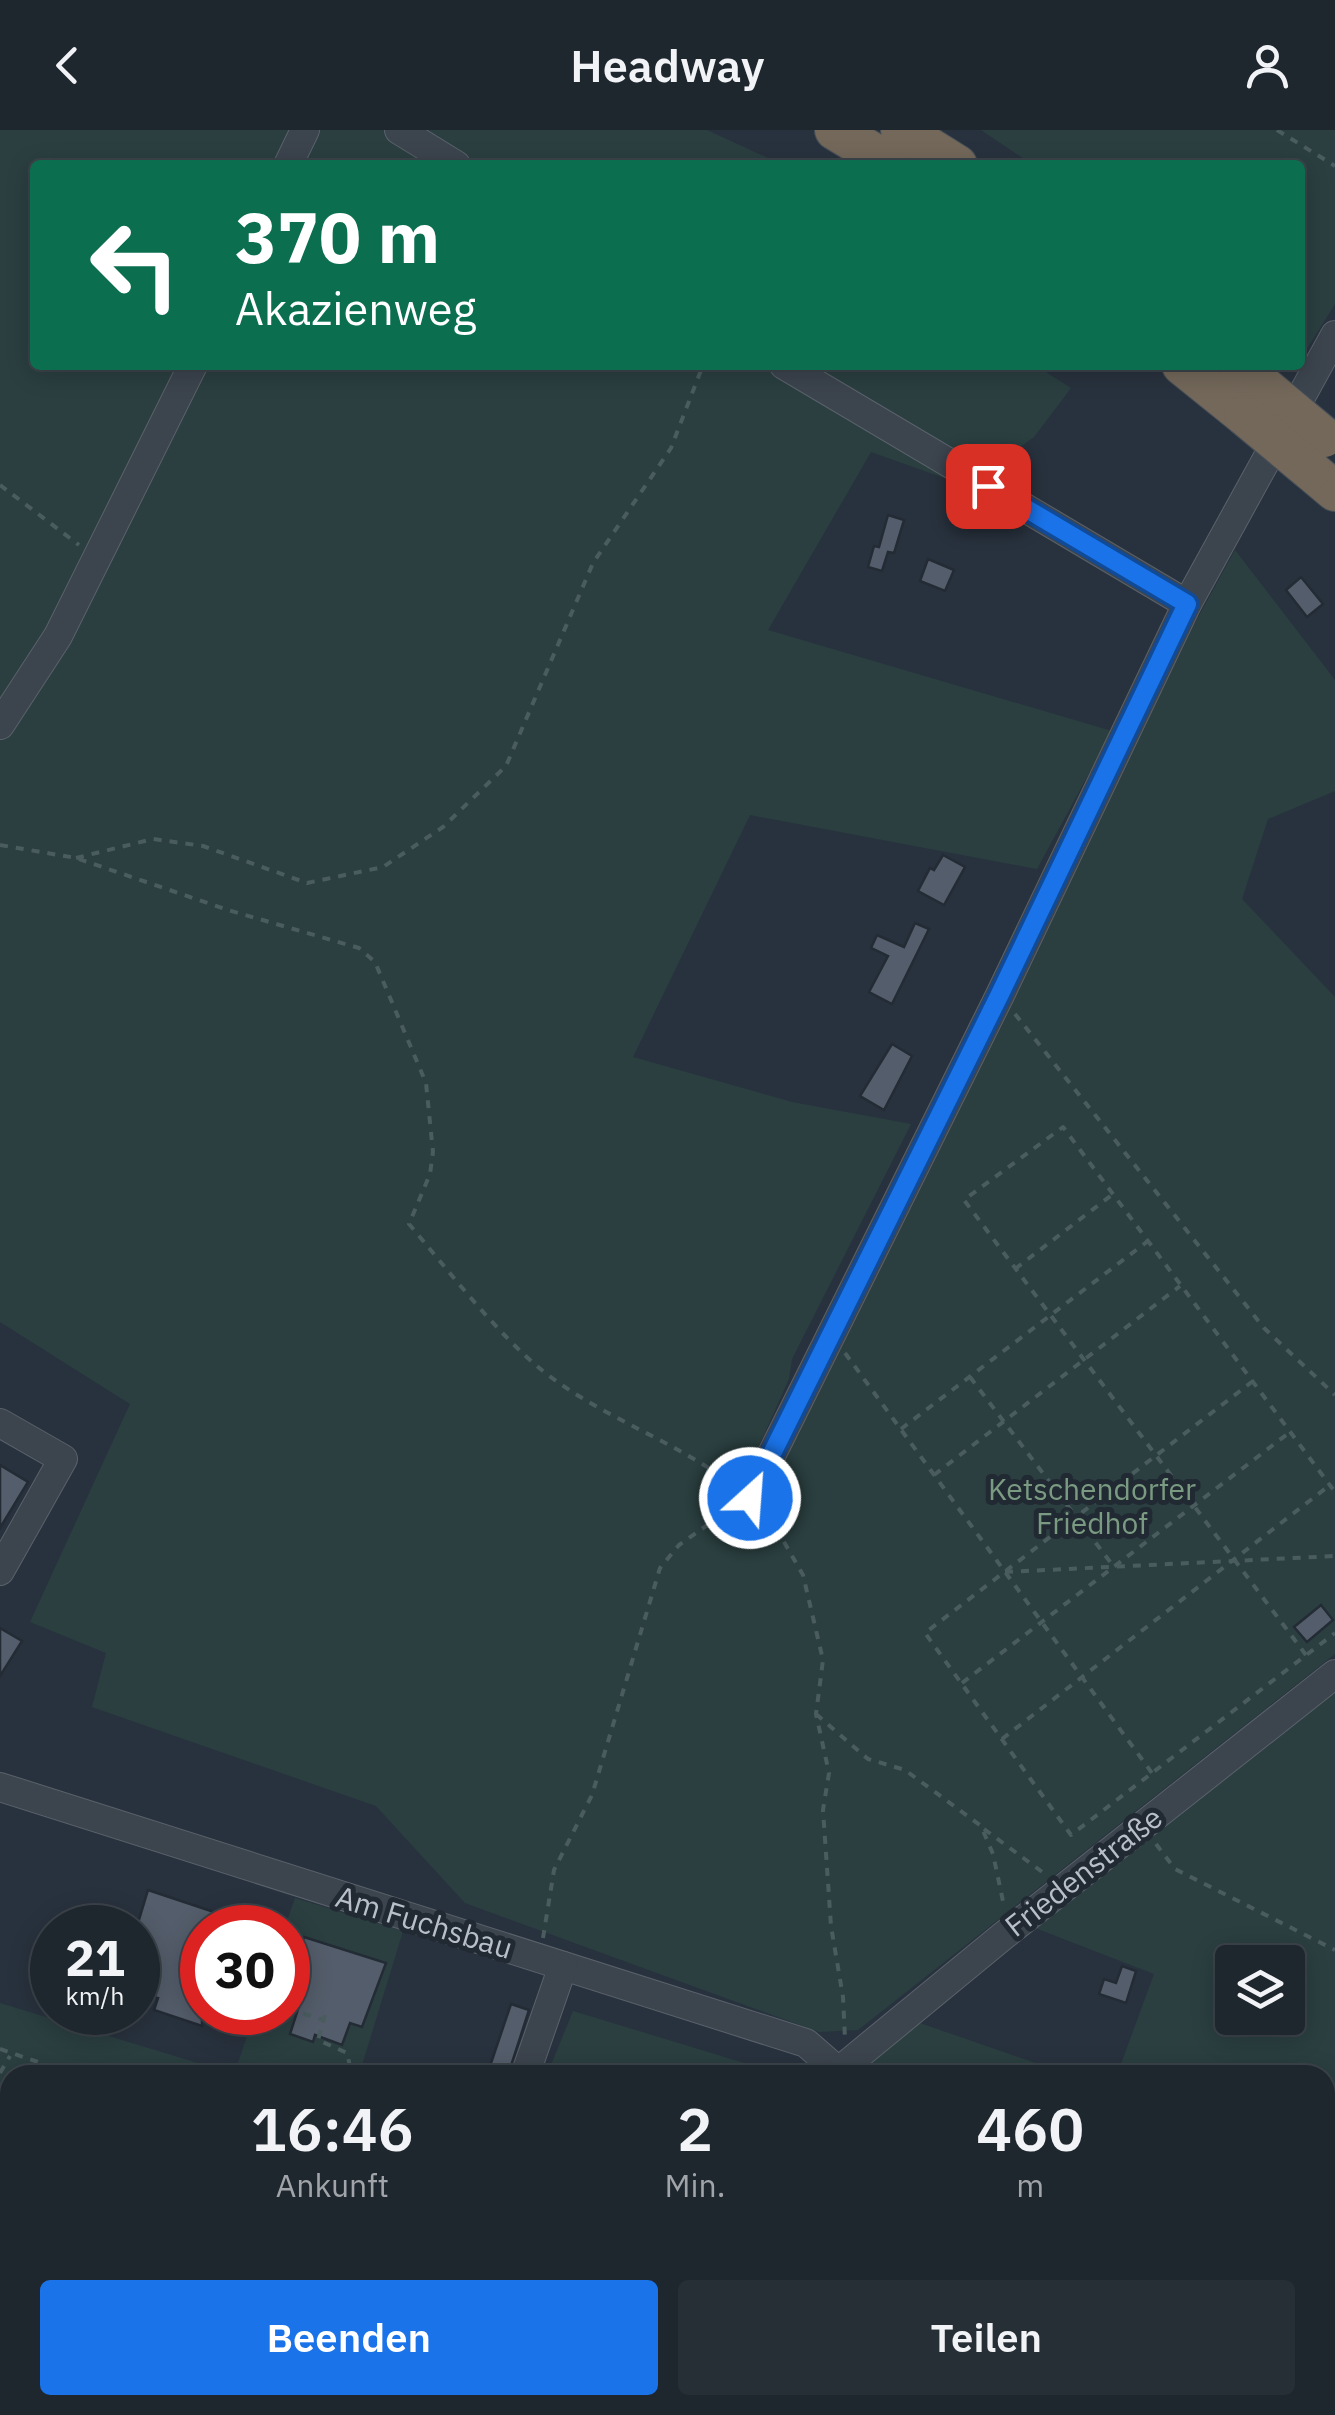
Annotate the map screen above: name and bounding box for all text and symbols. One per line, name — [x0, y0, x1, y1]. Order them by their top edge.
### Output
text: Headway — [570, 36, 765, 94]
icon: back — [40, 38, 95, 93]
icon: person — [1240, 38, 1295, 93]
text: 370 m — [235, 191, 440, 282]
icon: left — [70, 200, 200, 330]
text: Akazienweg — [235, 279, 476, 337]
pin — [946, 444, 1031, 529]
icon: arrive — [961, 459, 1016, 514]
position arrow — [698, 1446, 802, 1550]
park label: Ketschendorfer Friedhof — [988, 1469, 1196, 1542]
street label: Friedenstraße — [996, 1797, 1170, 1945]
street label: Am Fuchsbau — [331, 1876, 518, 1967]
speed limit sign: 30 — [180, 1905, 310, 2035]
text: 21 — [65, 1925, 125, 1990]
map controls — [1215, 1945, 1305, 2035]
button: layers — [1215, 1945, 1305, 2035]
text: km/h — [66, 1979, 124, 2012]
text: 16:46 — [251, 2089, 414, 2168]
text: 2 — [677, 2089, 713, 2168]
text: 460 — [976, 2089, 1084, 2168]
text: Ankunft — [276, 2164, 389, 2206]
text: Min. — [665, 2164, 725, 2206]
text: m — [1016, 2164, 1044, 2206]
button: Beenden — [40, 2280, 658, 2395]
button: Teilen — [678, 2280, 1295, 2395]

